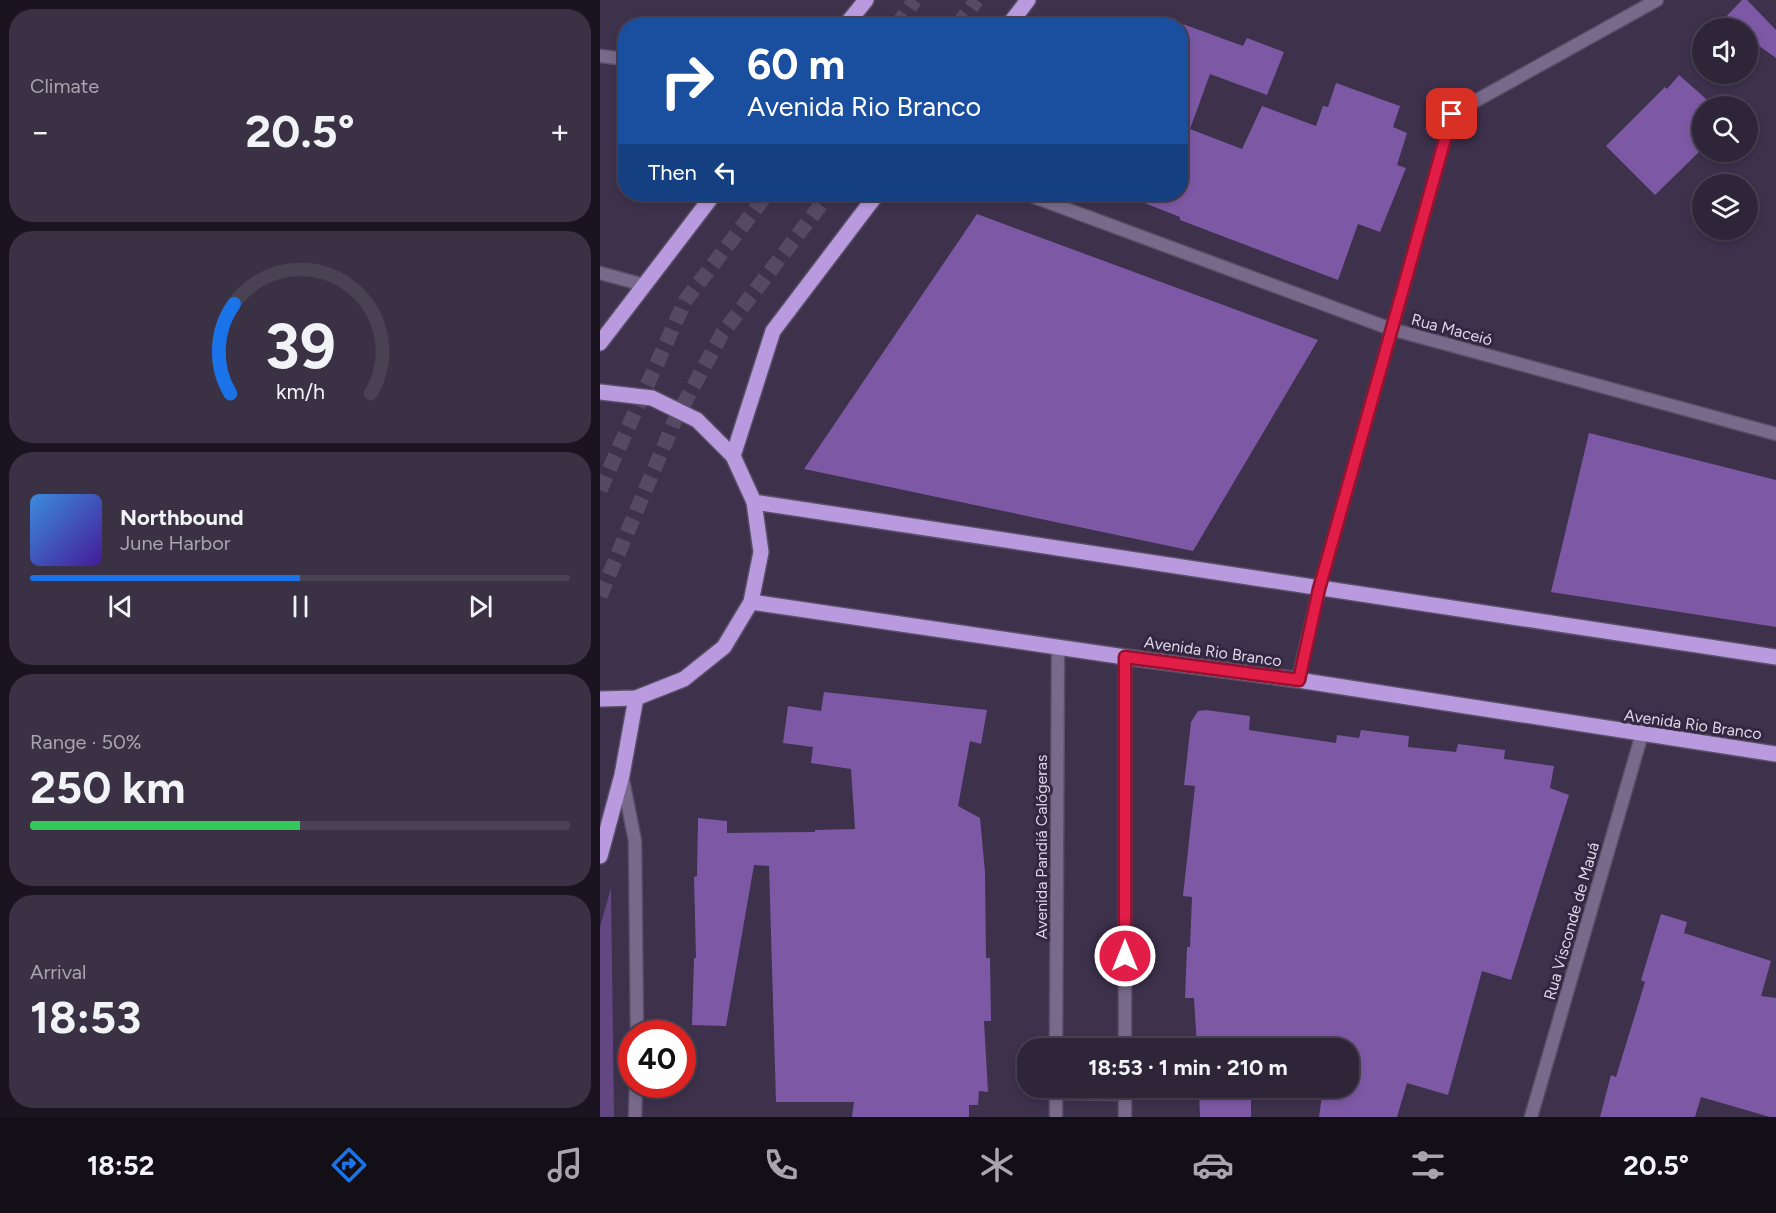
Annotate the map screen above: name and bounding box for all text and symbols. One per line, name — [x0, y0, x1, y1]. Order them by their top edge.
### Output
map controls — [1692, 18, 1758, 240]
button: sound — [1692, 18, 1758, 84]
text: 60 m — [747, 39, 845, 90]
icon: right — [648, 42, 726, 120]
text: Climate — [30, 74, 99, 98]
pin — [1426, 88, 1477, 139]
text: Avenida Rio Branco — [747, 90, 981, 123]
button: search — [1692, 96, 1758, 162]
icon: arrive — [1435, 97, 1468, 130]
text: 20.5° — [245, 104, 355, 158]
text: − — [30, 112, 51, 151]
text: + — [549, 112, 570, 151]
icon: left — [709, 156, 742, 189]
text: Then — [648, 159, 697, 186]
button: layers — [1692, 174, 1758, 240]
text: 39 — [265, 309, 335, 384]
street label: Rua Maceió — [1409, 310, 1494, 349]
text: km/h — [276, 379, 324, 404]
text: Northbound — [120, 504, 244, 531]
text: June Harbor — [120, 531, 231, 555]
icon: previous — [104, 590, 137, 623]
icon: pause — [284, 590, 317, 623]
icon: next — [464, 590, 497, 623]
street label: Avenida Rio Branco — [1143, 632, 1283, 671]
street label: Avenida Rio Branco — [1623, 705, 1763, 744]
text: Range · 50% — [30, 730, 142, 754]
street label: Avenida Pandiá Calógeras — [1032, 755, 1051, 939]
text: 250 km — [30, 760, 186, 814]
street label: Rua Visconde de Mauá — [1540, 840, 1603, 1002]
position arrow — [1093, 924, 1157, 988]
text: Arrival — [30, 960, 86, 984]
text: 18:53 — [30, 990, 141, 1044]
speed limit sign: 40 — [618, 1020, 696, 1098]
text: 18:53 · 1 min · 210 m — [1088, 1054, 1288, 1081]
icon: directions — [328, 1144, 370, 1186]
icon: music — [544, 1144, 586, 1186]
icon: phone — [760, 1144, 802, 1186]
icon: climate — [976, 1144, 1018, 1186]
icon: car — [1192, 1144, 1234, 1186]
icon: filters — [1407, 1144, 1449, 1186]
text: 18:52 — [87, 1149, 154, 1182]
text: 20.5° — [1623, 1149, 1689, 1182]

